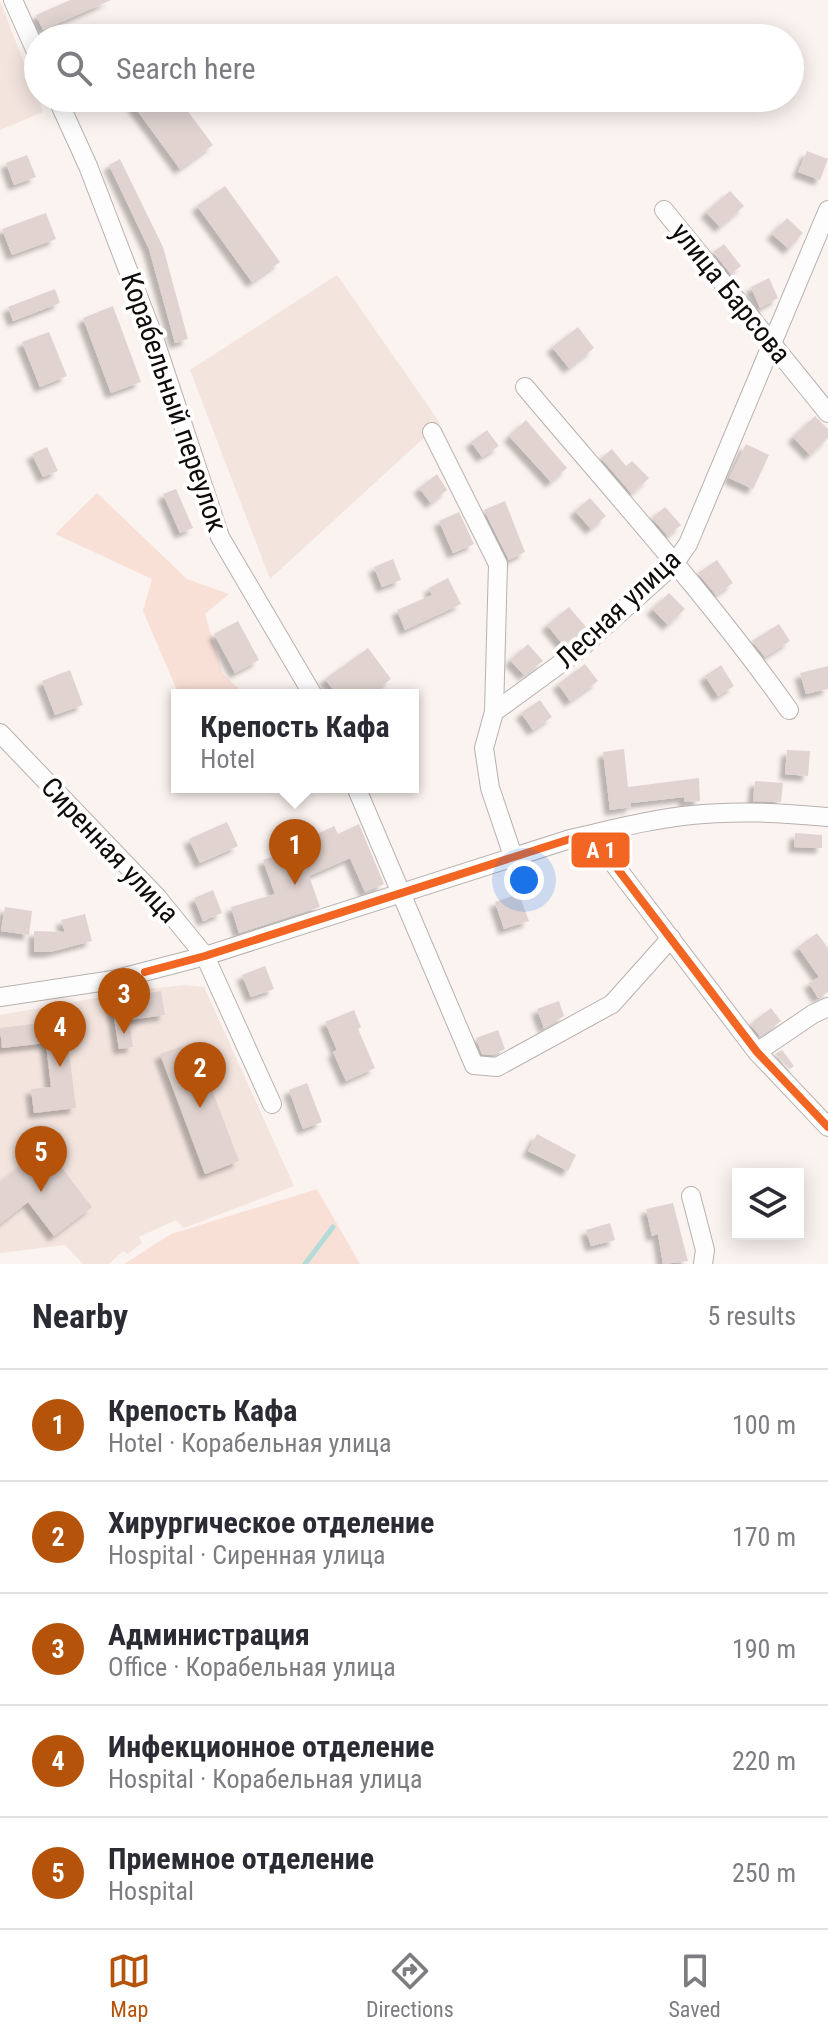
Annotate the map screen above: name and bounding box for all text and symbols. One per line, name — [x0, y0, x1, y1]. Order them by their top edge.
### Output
search box — [24, 24, 804, 112]
icon: search — [52, 46, 96, 90]
text: Search here — [116, 51, 256, 86]
street label: улица Барсова — [664, 216, 798, 370]
street label: Корабельный переулок — [114, 268, 234, 536]
street label: Лесная улица — [549, 543, 687, 675]
popup — [171, 689, 419, 793]
text: Крепость Кафа — [200, 709, 390, 744]
text: Hotel — [200, 744, 255, 774]
street label: Сиренная улица — [34, 770, 186, 930]
pin: 1 — [269, 819, 321, 885]
line badge: A 1 — [570, 831, 631, 869]
text: A 1 — [586, 838, 616, 863]
your location — [504, 860, 544, 900]
pin: 3 — [98, 968, 150, 1034]
pin: 4 — [34, 1001, 86, 1067]
pin: 2 — [174, 1042, 226, 1108]
pin: 5 — [15, 1126, 67, 1192]
map controls — [732, 1168, 804, 1240]
button: layers — [732, 1168, 804, 1240]
text: Nearby — [32, 1296, 128, 1336]
text: 5 results — [707, 1301, 796, 1331]
text: Крепость Кафа — [108, 1393, 297, 1428]
text: 1 — [51, 1410, 65, 1440]
text: 100 m — [732, 1410, 796, 1440]
text: Hotel · Корабельная улица — [108, 1428, 391, 1458]
text: Хирургическое отделение — [108, 1505, 434, 1540]
text: 2 — [51, 1522, 65, 1552]
text: 170 m — [732, 1522, 796, 1552]
text: Hospital · Сиренная улица — [108, 1540, 386, 1570]
text: Администрация — [108, 1617, 310, 1652]
text: 3 — [51, 1634, 65, 1664]
text: 190 m — [732, 1634, 796, 1664]
text: Office · Корабельная улица — [108, 1652, 396, 1682]
text: Инфекционное отделение — [108, 1729, 434, 1764]
text: 4 — [51, 1746, 65, 1776]
text: 220 m — [732, 1746, 796, 1776]
text: Hospital · Корабельная улица — [108, 1764, 422, 1794]
text: Приемное отделение — [108, 1841, 374, 1876]
text: 5 — [51, 1858, 65, 1888]
text: 250 m — [732, 1858, 796, 1888]
text: Hospital — [108, 1876, 194, 1906]
tab: Map — [107, 1949, 151, 2022]
tab: Directions — [366, 1949, 454, 2022]
tab: Saved — [668, 1949, 721, 2022]

